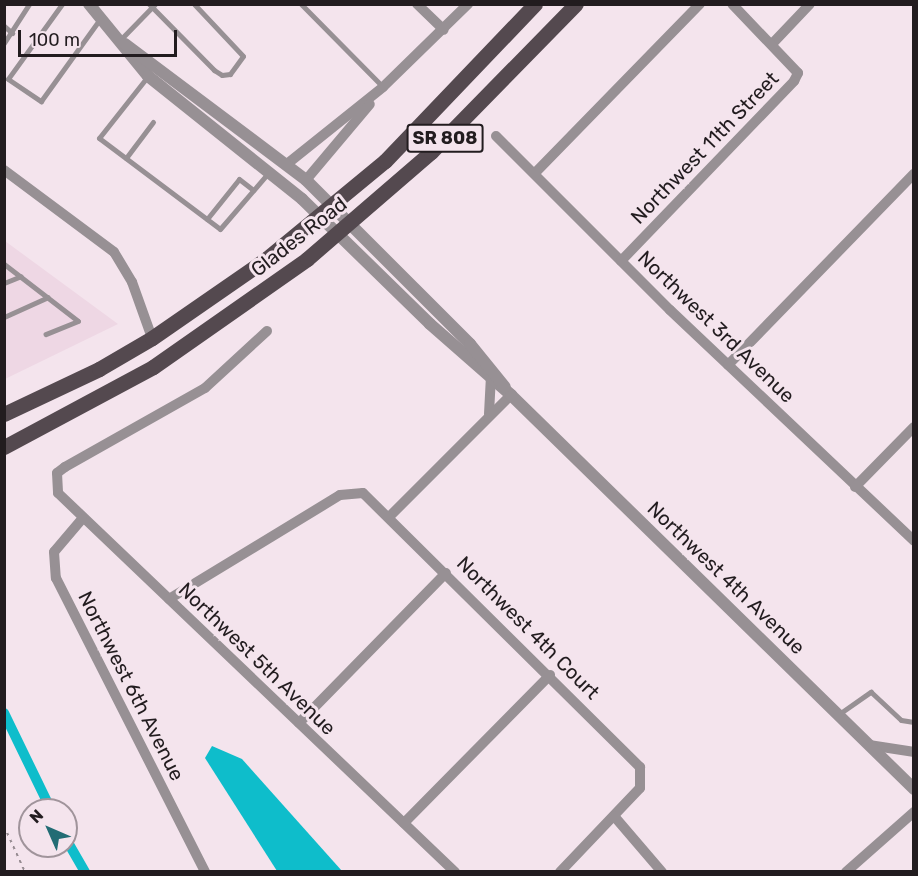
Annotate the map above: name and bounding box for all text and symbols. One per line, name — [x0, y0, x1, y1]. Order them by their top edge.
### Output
scale bar — [21, 18, 180, 56]
text: 100 m — [29, 29, 80, 51]
street label: Northwest 11th Street — [626, 67, 784, 229]
road number: SR 808 — [406, 123, 484, 153]
street label: Glades Road — [246, 192, 352, 282]
street label: Northwest 3rd Avenue — [633, 246, 799, 408]
street label: Northwest 4th Avenue — [642, 496, 810, 660]
street label: Northwest 4th Court — [452, 552, 604, 704]
street label: Northwest 5th Avenue — [173, 578, 341, 740]
street label: Northwest 6th Avenue — [73, 587, 189, 785]
north arrow — [18, 798, 78, 858]
text: N — [26, 806, 47, 827]

